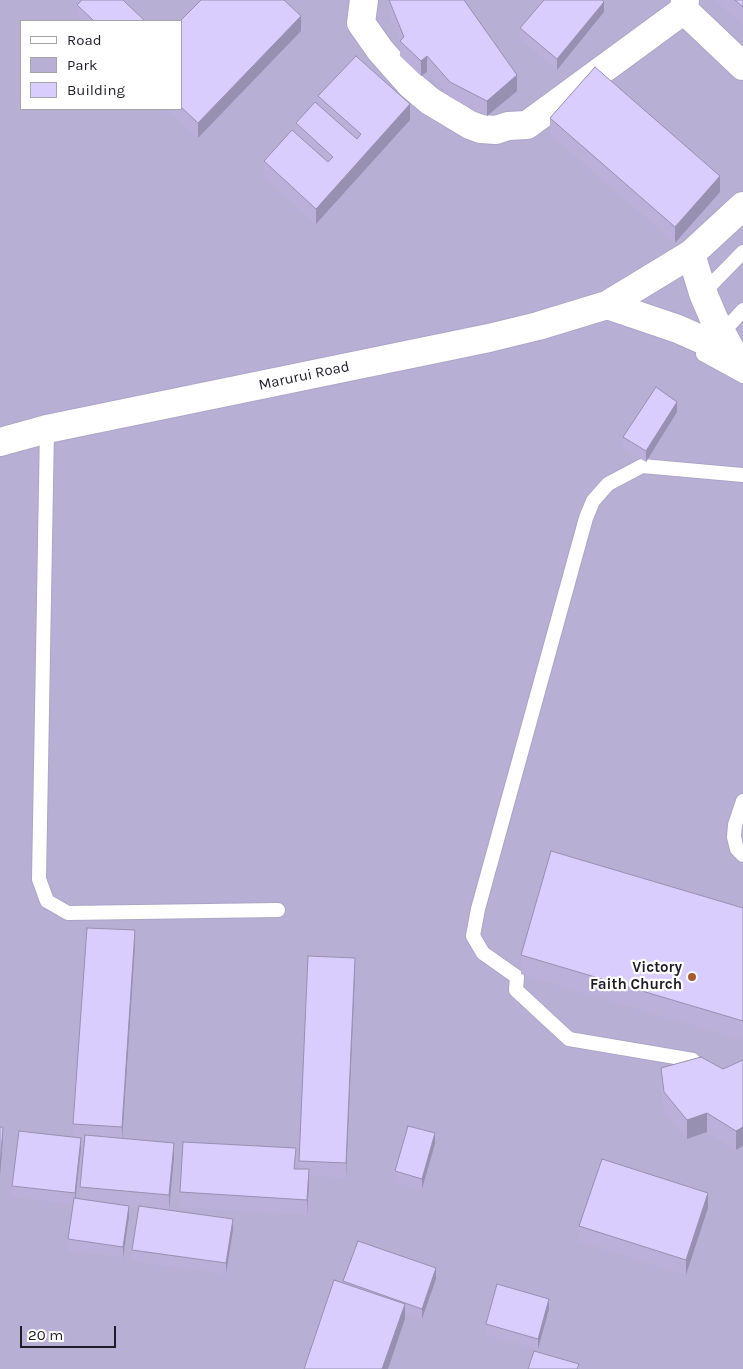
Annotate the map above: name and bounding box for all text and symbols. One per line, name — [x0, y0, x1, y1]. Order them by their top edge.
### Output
legend — [20, 20, 182, 110]
text: Road — [67, 31, 102, 49]
text: Park — [67, 56, 97, 74]
text: Building — [67, 81, 125, 99]
street label: Marurui Road — [257, 358, 351, 394]
place label: Victory Faith Church — [590, 959, 682, 994]
marker: Victory Faith Church — [686, 971, 698, 983]
scale bar — [22, 1316, 119, 1348]
text: 20 m — [28, 1326, 63, 1344]

